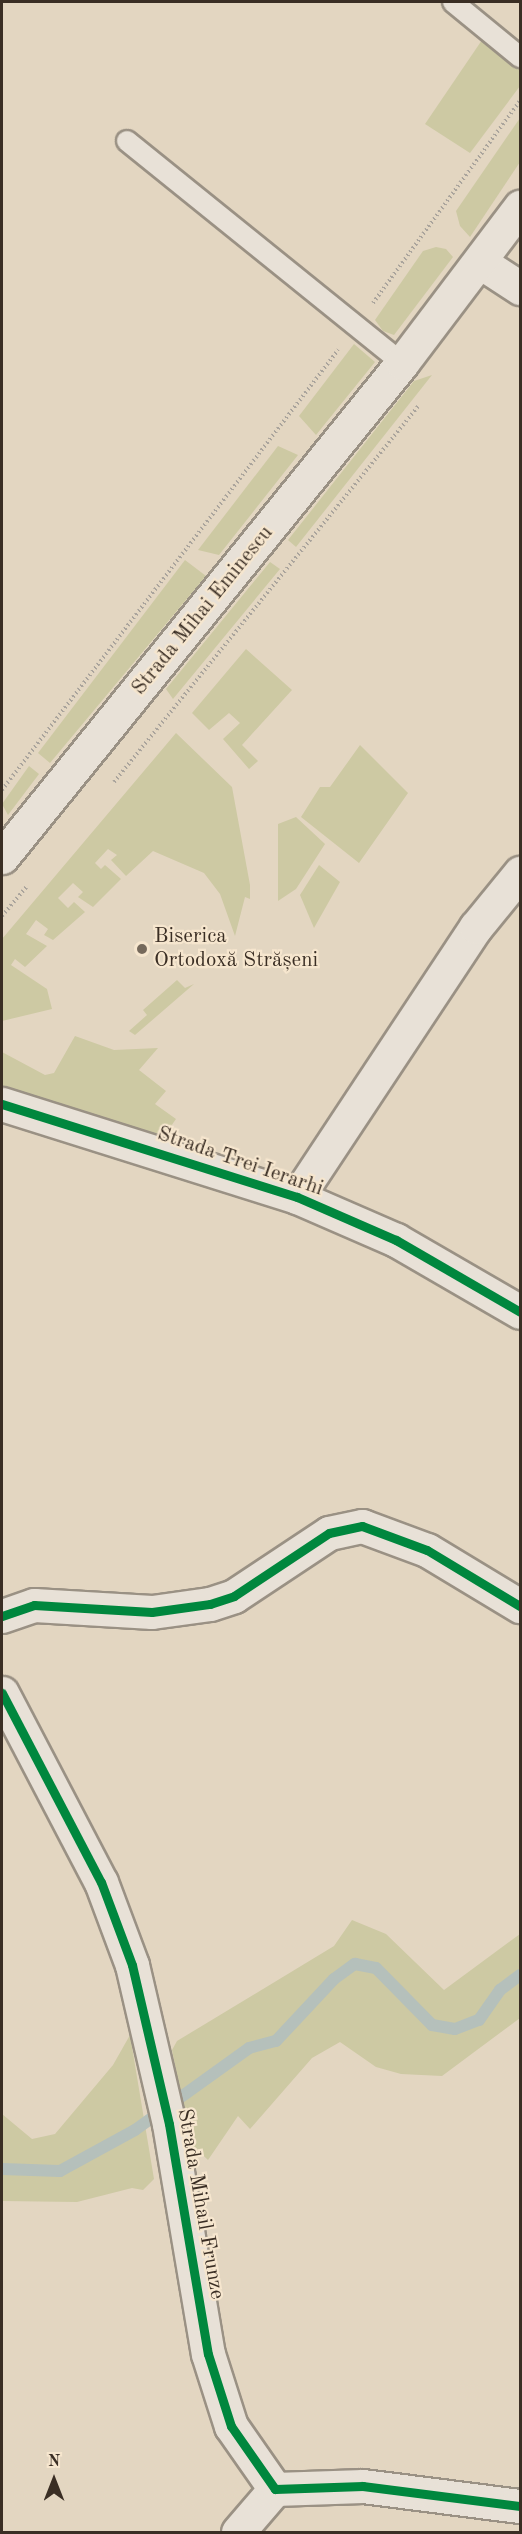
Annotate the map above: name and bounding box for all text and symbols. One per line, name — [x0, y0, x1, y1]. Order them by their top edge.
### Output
street label: Strada Mihai Eminescu — [127, 521, 279, 701]
place label: Biserica Ortodoxă Strășeni — [154, 924, 318, 974]
marker: Biserica Ortodoxă Strășeni — [135, 942, 149, 956]
street label: Strada Trei Ierarhi — [154, 1122, 326, 1202]
street label: Strada Mihail Frunze — [171, 2107, 229, 2301]
north arrow — [24, 2450, 84, 2510]
text: N — [48, 2454, 60, 2470]

